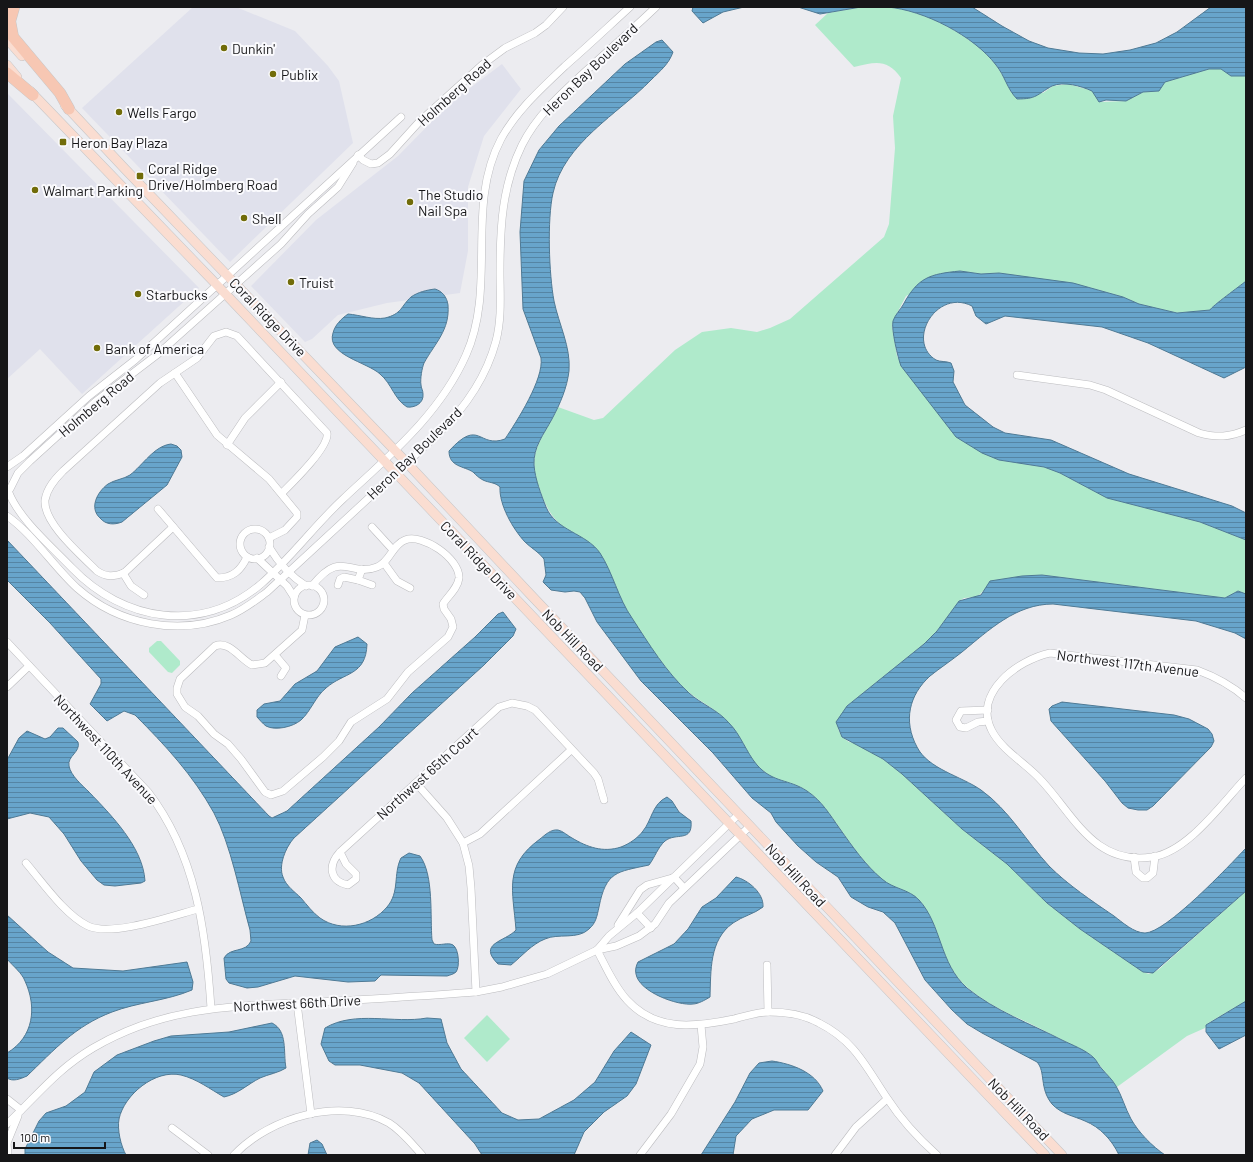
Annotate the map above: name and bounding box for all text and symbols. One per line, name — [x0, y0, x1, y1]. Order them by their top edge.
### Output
street label: Heron Bay Boulevard — [539, 19, 641, 119]
place label: Dunkin' — [232, 40, 275, 57]
marker: Dunkin' — [219, 43, 229, 53]
street label: Holmberg Road — [414, 55, 494, 129]
place label: Publix — [281, 66, 318, 83]
marker: Publix — [268, 69, 278, 79]
place label: Wells Fargo — [127, 104, 197, 121]
marker: Wells Fargo — [114, 107, 124, 117]
place label: Heron Bay Plaza — [71, 134, 168, 151]
marker: Heron Bay Plaza — [58, 137, 68, 147]
place label: Coral Ridge Drive/Holmberg Road — [148, 160, 278, 193]
marker: Coral Ridge Drive/Holmberg Road — [135, 171, 145, 181]
place label: Walmart Parking — [43, 182, 143, 199]
marker: Walmart Parking — [30, 185, 40, 195]
place label: The Studio Nail Spa — [418, 186, 483, 219]
marker: The Studio Nail Spa — [405, 197, 415, 207]
place label: Shell — [252, 210, 282, 227]
marker: Shell — [239, 213, 249, 223]
street label: Coral Ridge Drive — [226, 274, 310, 360]
place label: Truist — [299, 274, 334, 291]
marker: Truist — [286, 277, 296, 287]
place label: Starbucks — [146, 286, 208, 303]
marker: Starbucks — [133, 289, 143, 299]
place label: Bank of America — [105, 340, 204, 357]
marker: Bank of America — [92, 343, 102, 353]
street label: Holmberg Road — [55, 368, 137, 440]
street label: Heron Bay Boulevard — [363, 403, 465, 503]
street label: Coral Ridge Drive — [437, 517, 521, 603]
street label: Nob Hill Road — [539, 605, 607, 675]
street label: Northwest 117th Avenue — [1056, 646, 1200, 680]
street label: Northwest 110th Avenue — [51, 690, 161, 808]
street label: Northwest 65th Court — [373, 723, 481, 823]
street label: Nob Hill Road — [762, 840, 830, 910]
street label: Northwest 66th Drive — [233, 991, 361, 1015]
street label: Nob Hill Road — [985, 1074, 1053, 1144]
scale bar — [14, 1124, 105, 1150]
text: 100 m — [20, 1130, 50, 1144]

